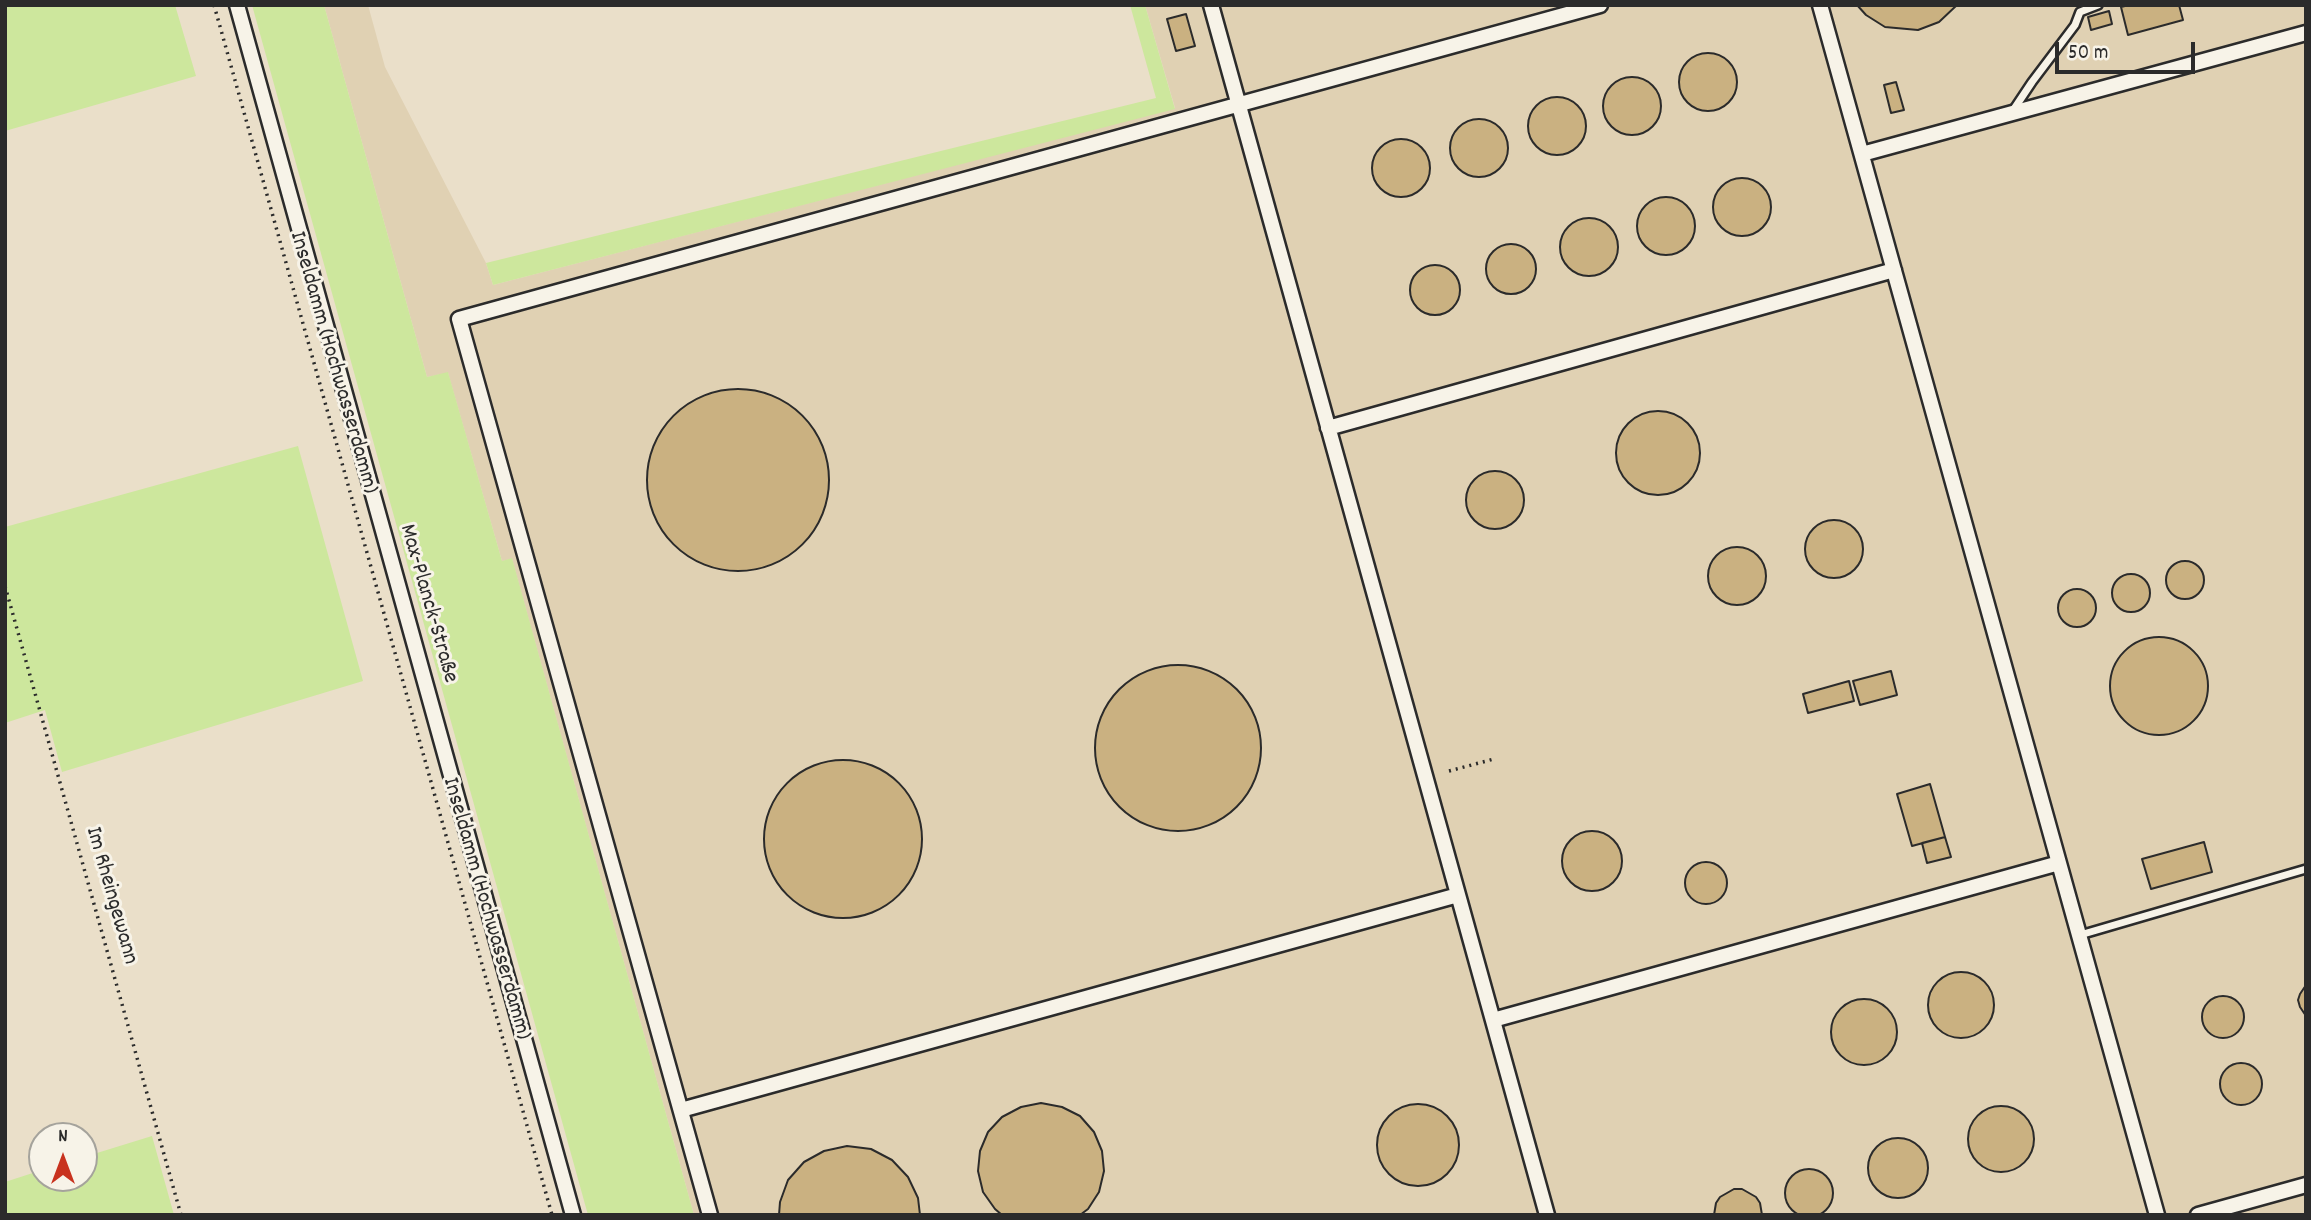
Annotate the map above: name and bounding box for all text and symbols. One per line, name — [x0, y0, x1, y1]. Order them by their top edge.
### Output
scale bar — [2059, 28, 2199, 72]
text: 50 m — [2068, 39, 2108, 69]
street label: Inseldamm (Hochwasserdamm) — [281, 229, 383, 497]
street label: Max-Planck-Straße — [391, 522, 463, 686]
street label: Inseldamm (Hochwasserdamm) — [434, 775, 536, 1043]
street label: Im Rheingewann — [77, 824, 143, 968]
north arrow — [28, 1122, 98, 1192]
text: N — [58, 1124, 68, 1151]

